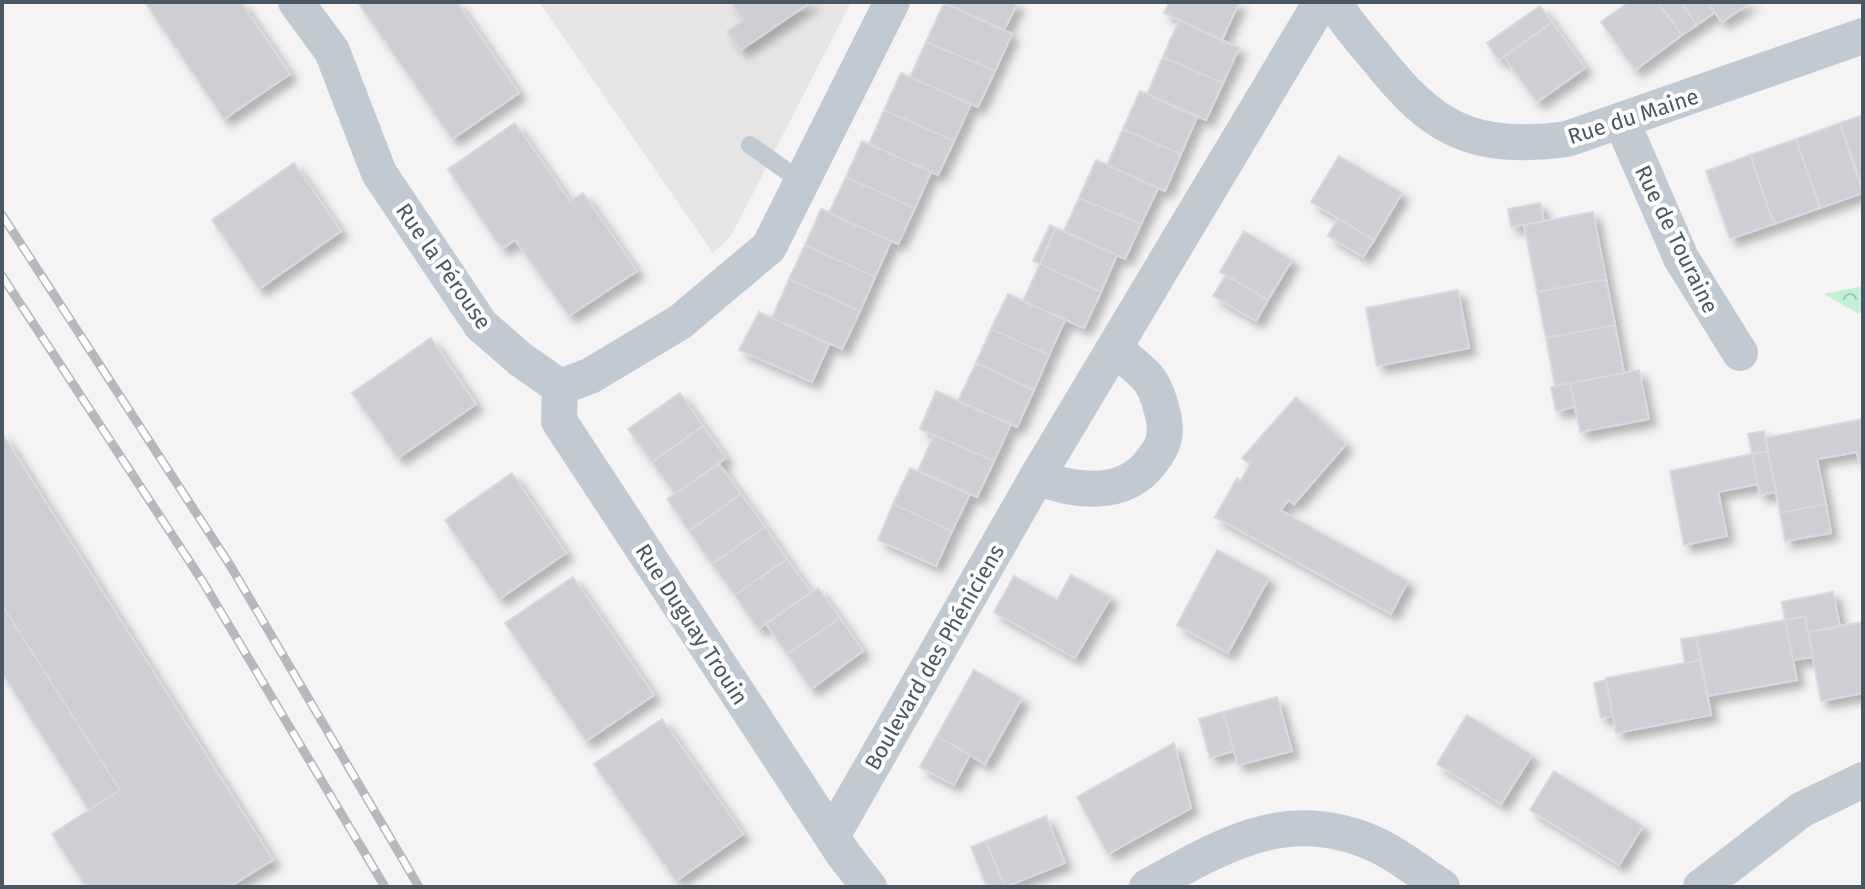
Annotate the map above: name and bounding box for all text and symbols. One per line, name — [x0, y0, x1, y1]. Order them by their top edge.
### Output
street label: Rue du Maine — [1564, 83, 1702, 150]
street label: Rue de Touraine — [1629, 161, 1724, 318]
street label: Rue la Pérouse — [390, 198, 497, 335]
street label: Rue Duguay Trouin — [629, 539, 754, 710]
street label: Boulevard des Phéniciens — [859, 540, 1010, 775]

